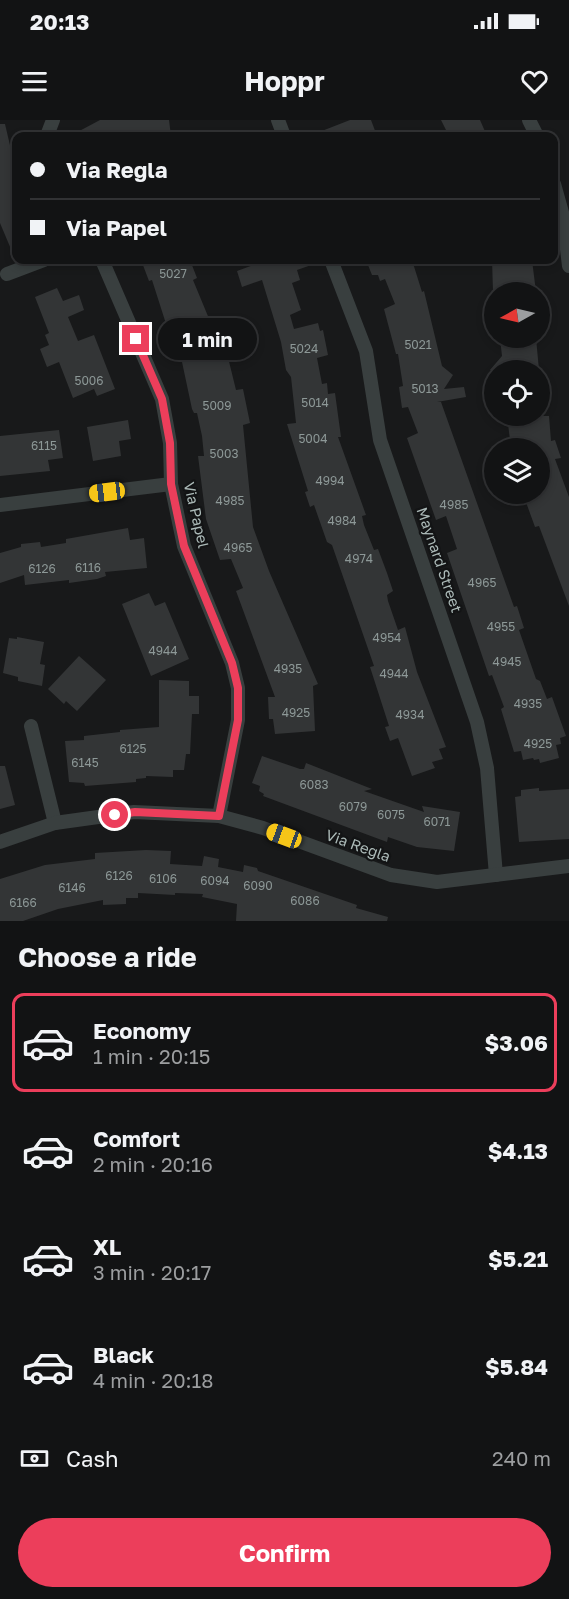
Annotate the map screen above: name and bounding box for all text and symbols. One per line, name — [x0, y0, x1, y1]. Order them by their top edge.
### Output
text: 20:13 — [30, 8, 90, 35]
icon: menu — [18, 65, 51, 98]
text: Hoppr — [244, 65, 325, 97]
icon: heart — [518, 65, 551, 98]
text: Via Regla — [66, 156, 168, 183]
text: Via Papel — [66, 214, 167, 241]
house number: 5027 — [159, 266, 187, 281]
north arrow — [484, 282, 550, 348]
map controls — [484, 282, 550, 504]
callout: 1 min — [157, 318, 256, 360]
route end — [122, 325, 149, 352]
text: 1 min — [182, 327, 233, 351]
house number: 5021 — [404, 337, 432, 352]
house number: 5024 — [290, 341, 318, 356]
button: locate — [484, 360, 550, 426]
house number: 5006 — [74, 373, 104, 388]
house number: 5013 — [411, 381, 439, 396]
house number: 5014 — [301, 395, 329, 410]
house number: 5009 — [202, 398, 232, 413]
house number: 5004 — [298, 431, 328, 446]
house number: 6115 — [31, 438, 57, 453]
button: layers — [484, 438, 550, 504]
house number: 5003 — [210, 446, 238, 461]
house number: 4994 — [315, 473, 345, 488]
street label: Via Papel — [181, 480, 213, 550]
car — [88, 481, 126, 503]
house number: 4985 — [216, 493, 244, 508]
house number: 4985 — [440, 497, 468, 512]
street label: Maynard Street — [413, 505, 466, 615]
house number: 4984 — [327, 513, 357, 528]
house number: 4965 — [224, 540, 252, 555]
house number: 4974 — [345, 551, 373, 566]
house number: 6116 — [75, 560, 101, 575]
house number: 6126 — [28, 561, 56, 576]
house number: 4965 — [468, 575, 496, 590]
house number: 4955 — [487, 619, 515, 634]
house number: 4954 — [373, 630, 401, 645]
house number: 4944 — [148, 643, 178, 658]
house number: 4945 — [493, 654, 521, 669]
house number: 4935 — [274, 661, 302, 676]
house number: 4944 — [379, 666, 409, 681]
house number: 4935 — [514, 696, 542, 711]
house number: 4925 — [282, 705, 310, 720]
house number: 4934 — [396, 707, 424, 722]
house number: 4925 — [524, 736, 552, 751]
house number: 6125 — [119, 741, 147, 756]
house number: 6145 — [71, 755, 99, 770]
house number: 6083 — [299, 777, 329, 792]
house number: 6079 — [339, 799, 367, 814]
route start — [101, 801, 128, 828]
house number: 6075 — [377, 807, 405, 822]
house number: 6071 — [424, 814, 451, 829]
car — [264, 821, 304, 851]
street label: Via Regla — [324, 825, 393, 865]
house number: 6126 — [105, 868, 133, 883]
house number: 6106 — [149, 871, 177, 886]
house number: 6094 — [200, 873, 230, 888]
house number: 6090 — [243, 878, 273, 893]
house number: 6146 — [58, 880, 86, 895]
house number: 6086 — [290, 893, 320, 908]
house number: 6166 — [9, 895, 37, 910]
text: Choose a ride — [18, 941, 197, 973]
icon: car — [21, 1016, 75, 1070]
text: Economy — [93, 1017, 191, 1044]
text: $3.06 — [485, 1029, 548, 1056]
text: 1 min · 20:15 — [93, 1044, 210, 1068]
icon: car — [21, 1124, 75, 1178]
text: Comfort — [93, 1125, 180, 1152]
text: $4.13 — [488, 1137, 548, 1164]
text: 2 min · 20:16 — [93, 1152, 213, 1176]
icon: car — [21, 1232, 75, 1286]
text: XL — [93, 1233, 121, 1260]
text: $5.21 — [488, 1245, 548, 1272]
text: 3 min · 20:17 — [93, 1260, 211, 1284]
icon: car — [21, 1340, 75, 1394]
text: Black — [93, 1341, 154, 1368]
text: $5.84 — [485, 1353, 548, 1380]
text: 4 min · 20:18 — [93, 1368, 213, 1392]
icon: cash — [18, 1442, 51, 1475]
text: Cash — [66, 1445, 119, 1472]
text: 240 m — [492, 1446, 551, 1470]
button: Confirm — [18, 1518, 551, 1587]

